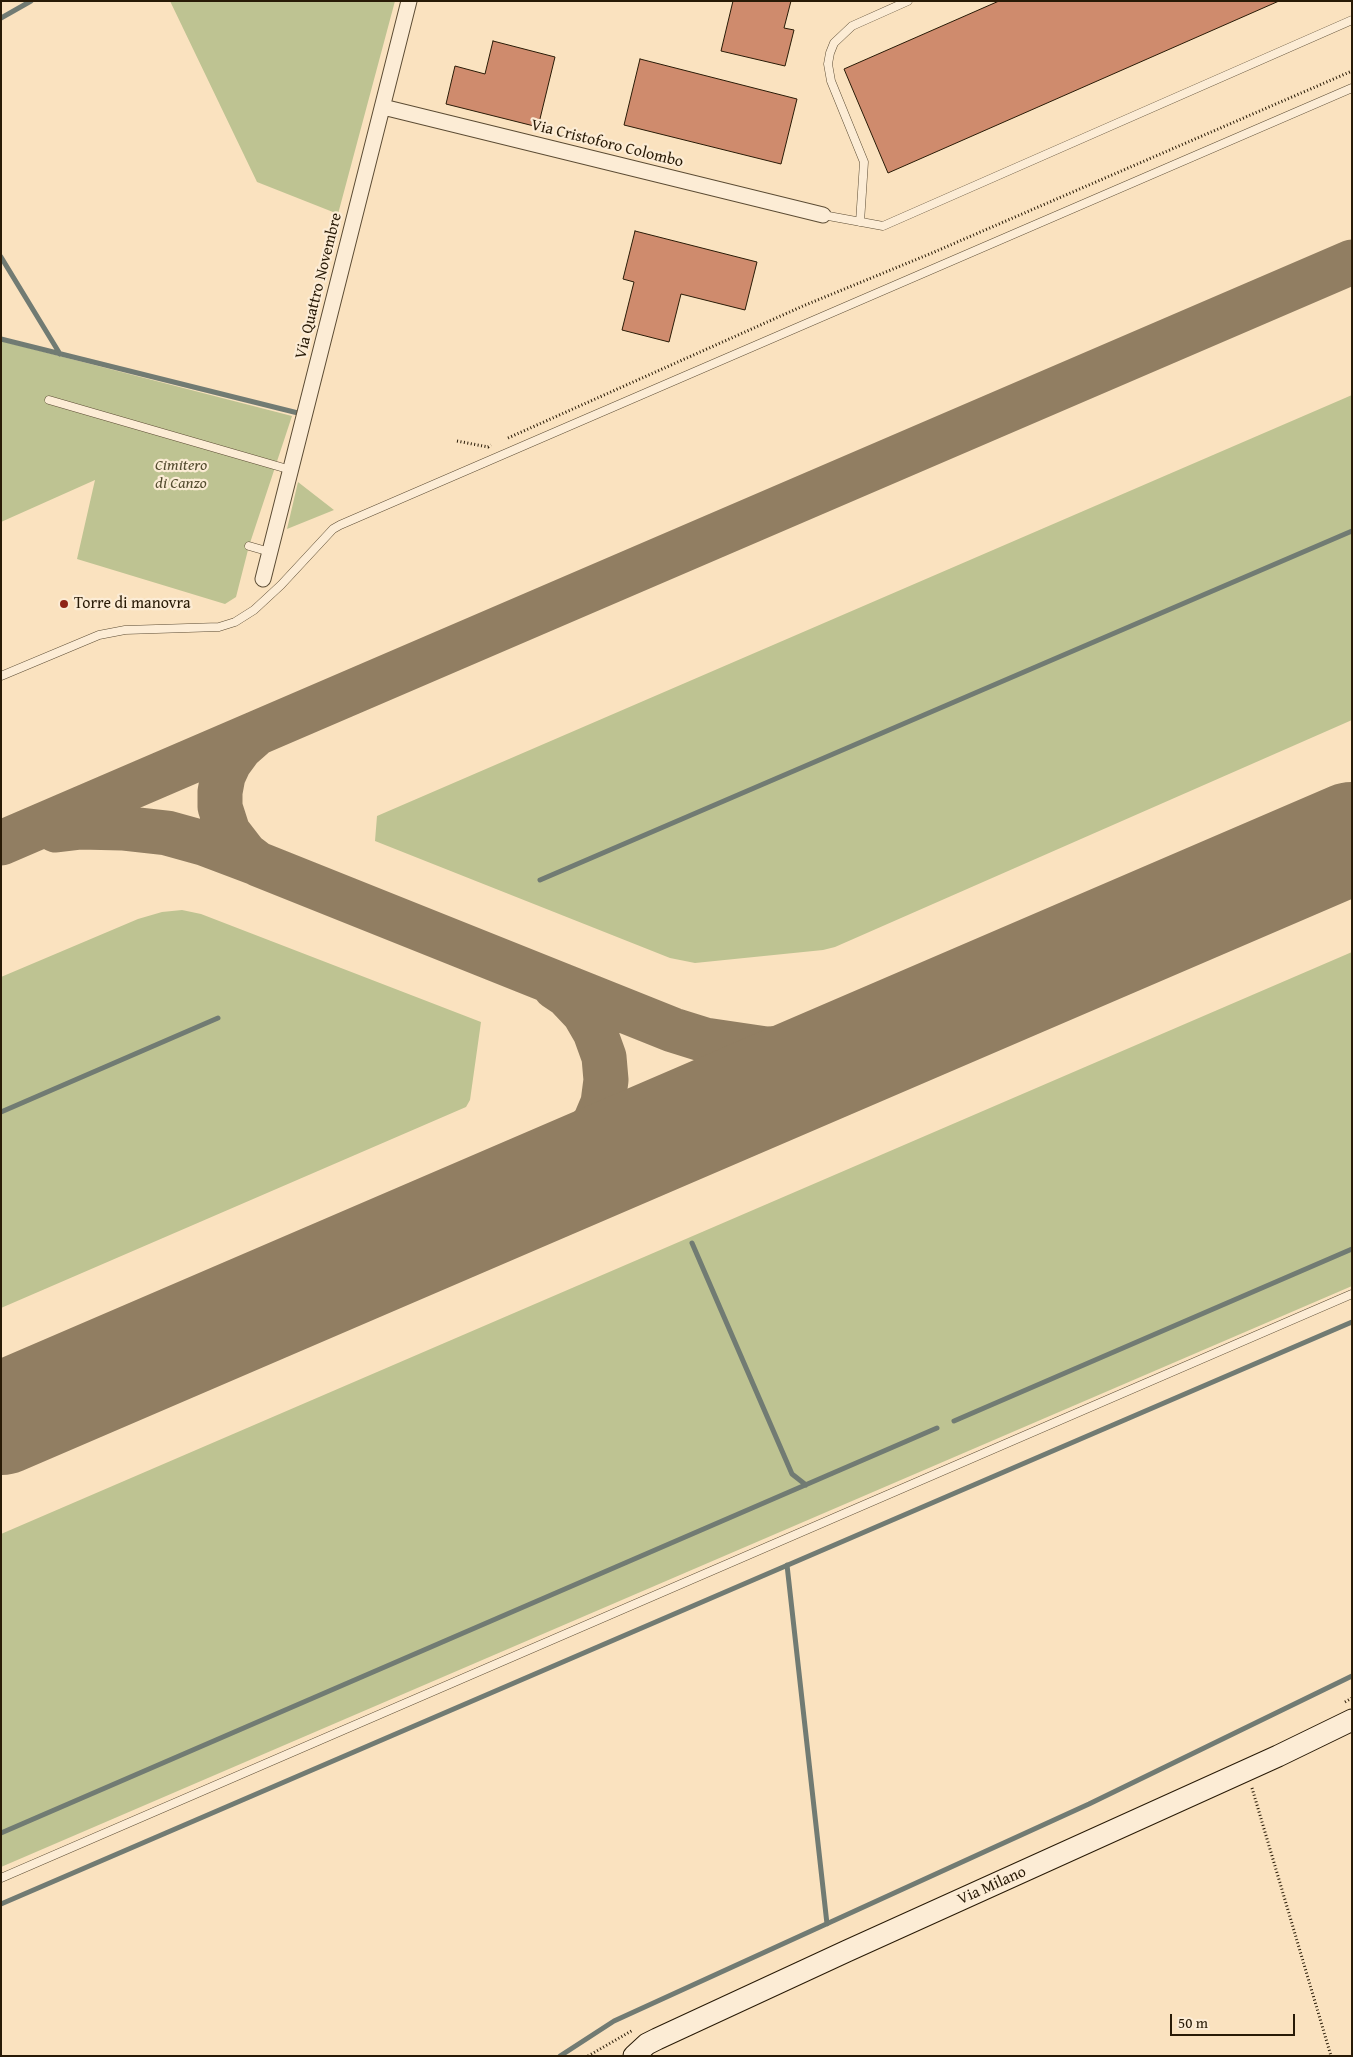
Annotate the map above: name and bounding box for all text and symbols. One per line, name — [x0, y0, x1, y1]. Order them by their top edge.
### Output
street label: Via Cristoforo Colombo — [529, 116, 685, 172]
street label: Via Quattro Novembre — [292, 211, 346, 361]
park label: Cimitero di Canzo — [155, 456, 207, 494]
place label: Torre di manovra — [74, 594, 190, 614]
marker: Torre di manovra — [58, 598, 70, 610]
street label: Via Milano — [955, 1862, 1029, 1910]
scale bar — [1173, 2004, 1298, 2036]
text: 50 m — [1178, 2012, 1208, 2033]

